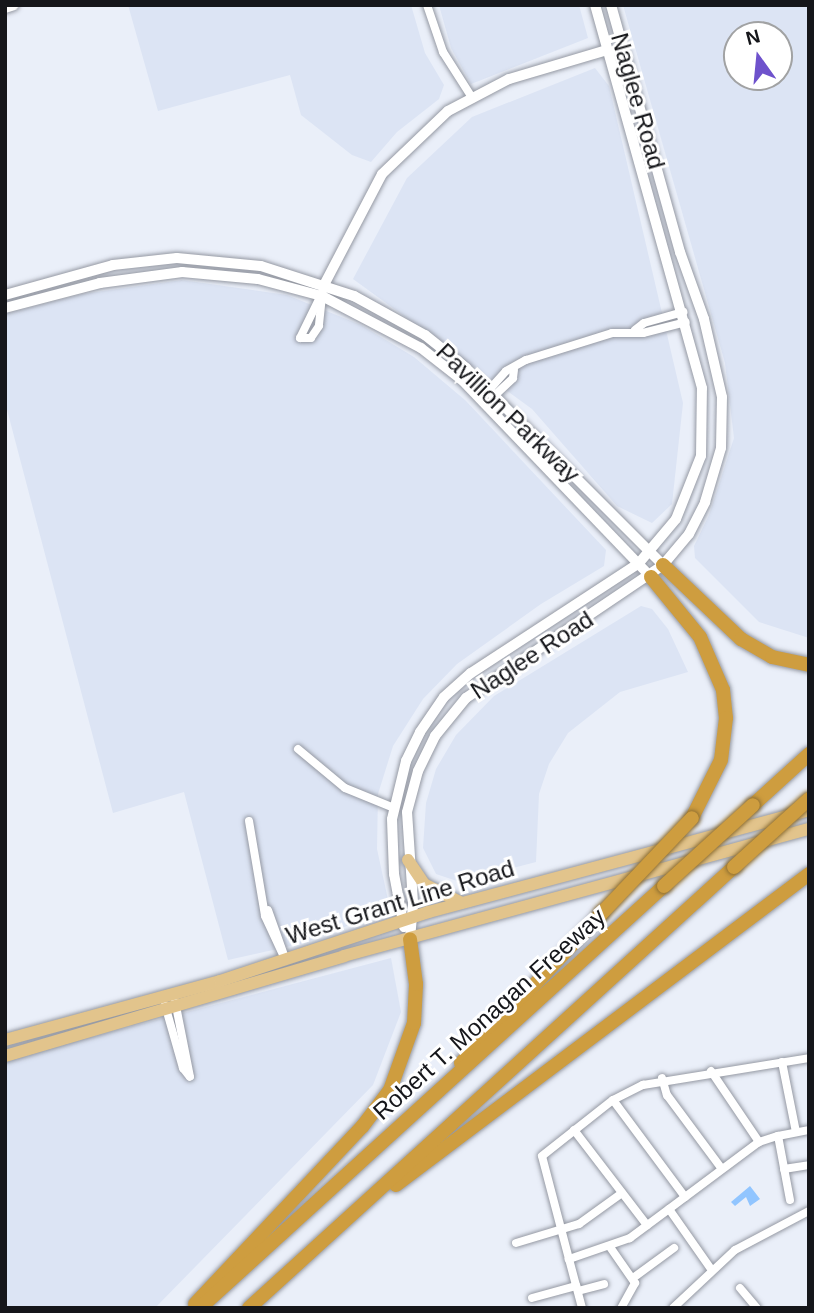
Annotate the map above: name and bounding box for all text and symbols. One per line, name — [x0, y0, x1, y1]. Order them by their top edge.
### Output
north arrow — [723, 21, 793, 91]
text: N — [744, 25, 762, 49]
street label: Naglee Road — [605, 30, 671, 172]
street label: Pavillion Parkway — [430, 337, 586, 489]
street label: Naglee Road — [465, 605, 599, 705]
street label: West Grant Line Road — [282, 854, 518, 950]
street label: Robert T. Monagan Freeway — [367, 902, 611, 1126]

